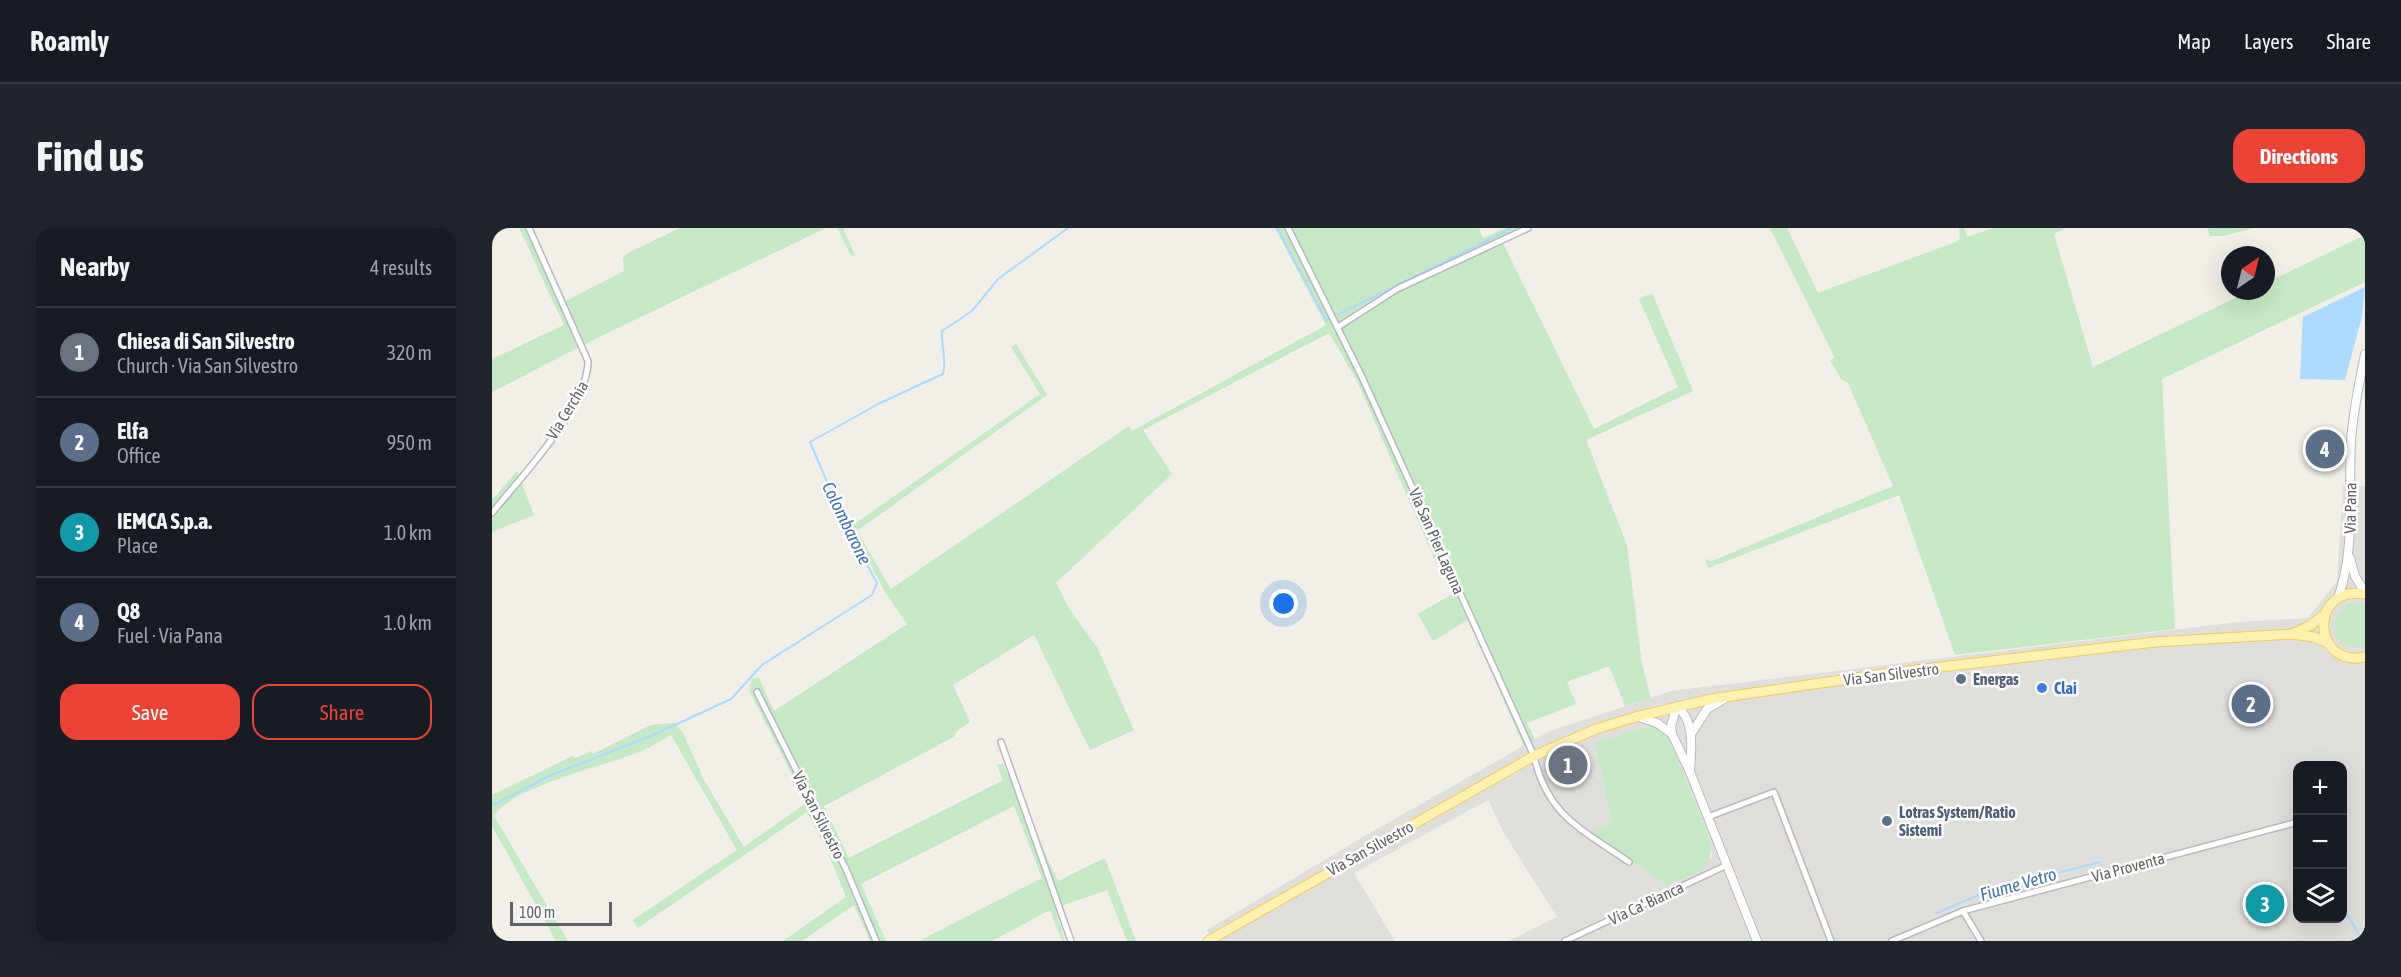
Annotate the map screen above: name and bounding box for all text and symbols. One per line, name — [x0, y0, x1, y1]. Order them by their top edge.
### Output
text: Roamly — [30, 25, 109, 57]
text: Map — [2177, 29, 2211, 53]
text: Layers — [2244, 29, 2294, 53]
text: Share — [2327, 29, 2371, 53]
button: Directions — [2233, 129, 2365, 183]
text: Find us — [36, 132, 144, 180]
north arrow — [2221, 246, 2275, 300]
text: Nearby — [60, 252, 130, 282]
text: 4 results — [370, 256, 432, 279]
text: Chiesa di San Silvestro — [117, 328, 295, 354]
text: 1 — [75, 341, 84, 364]
text: 320 m — [387, 341, 432, 364]
text: Church · Via San Silvestro — [117, 354, 298, 377]
street label: Via Cerchia — [543, 377, 591, 443]
text: Elfa — [117, 418, 149, 444]
pin: 4 — [2306, 426, 2344, 472]
text: 2 — [75, 431, 84, 454]
text: 950 m — [387, 431, 432, 454]
text: Office — [117, 444, 161, 467]
water label: Colombarone — [818, 478, 876, 568]
street label: Via Pana — [2341, 482, 2359, 534]
street label: Via San Pier Laguna — [1405, 485, 1468, 597]
text: IEMCA S.p.a. — [117, 508, 212, 534]
text: 3 — [75, 521, 84, 544]
text: 1.0 km — [384, 521, 432, 544]
text: Place — [117, 534, 158, 557]
your location — [1269, 589, 1298, 618]
text: Q8 — [117, 598, 140, 624]
text: 4 — [75, 611, 84, 634]
text: 1.0 km — [384, 611, 432, 634]
text: Fuel · Via Pana — [117, 624, 223, 647]
street label: Via San Silvestro — [1842, 659, 1940, 689]
place label: Energas — [1973, 670, 2019, 688]
marker: Energas — [1954, 672, 1968, 686]
place label: Clai — [2054, 679, 2077, 697]
marker: Clai — [2035, 681, 2049, 695]
pin: 2 — [2232, 682, 2270, 726]
button: Save — [60, 684, 240, 740]
button: Share — [252, 684, 432, 740]
pin: 1 — [1548, 742, 1588, 788]
map controls — [2293, 761, 2347, 923]
button: + — [2293, 761, 2347, 815]
street label: Via San Silvestro — [789, 768, 849, 862]
place label: Lotras System/Ratio Sistemi — [1899, 803, 2016, 839]
marker: Lotras System/Ratio Sistemi — [1880, 814, 1894, 828]
button: − — [2293, 815, 2347, 869]
street label: Via San Silvestro — [1324, 817, 1416, 879]
street label: Via Proventa — [2090, 849, 2166, 885]
water label: Fiume Vetro — [1977, 863, 2059, 905]
button: layers — [2293, 869, 2347, 923]
street label: Via Ca' Bianca — [1606, 878, 1686, 928]
pin: 3 — [2246, 882, 2284, 926]
scale bar — [510, 899, 612, 926]
text: 100 m — [519, 903, 555, 921]

